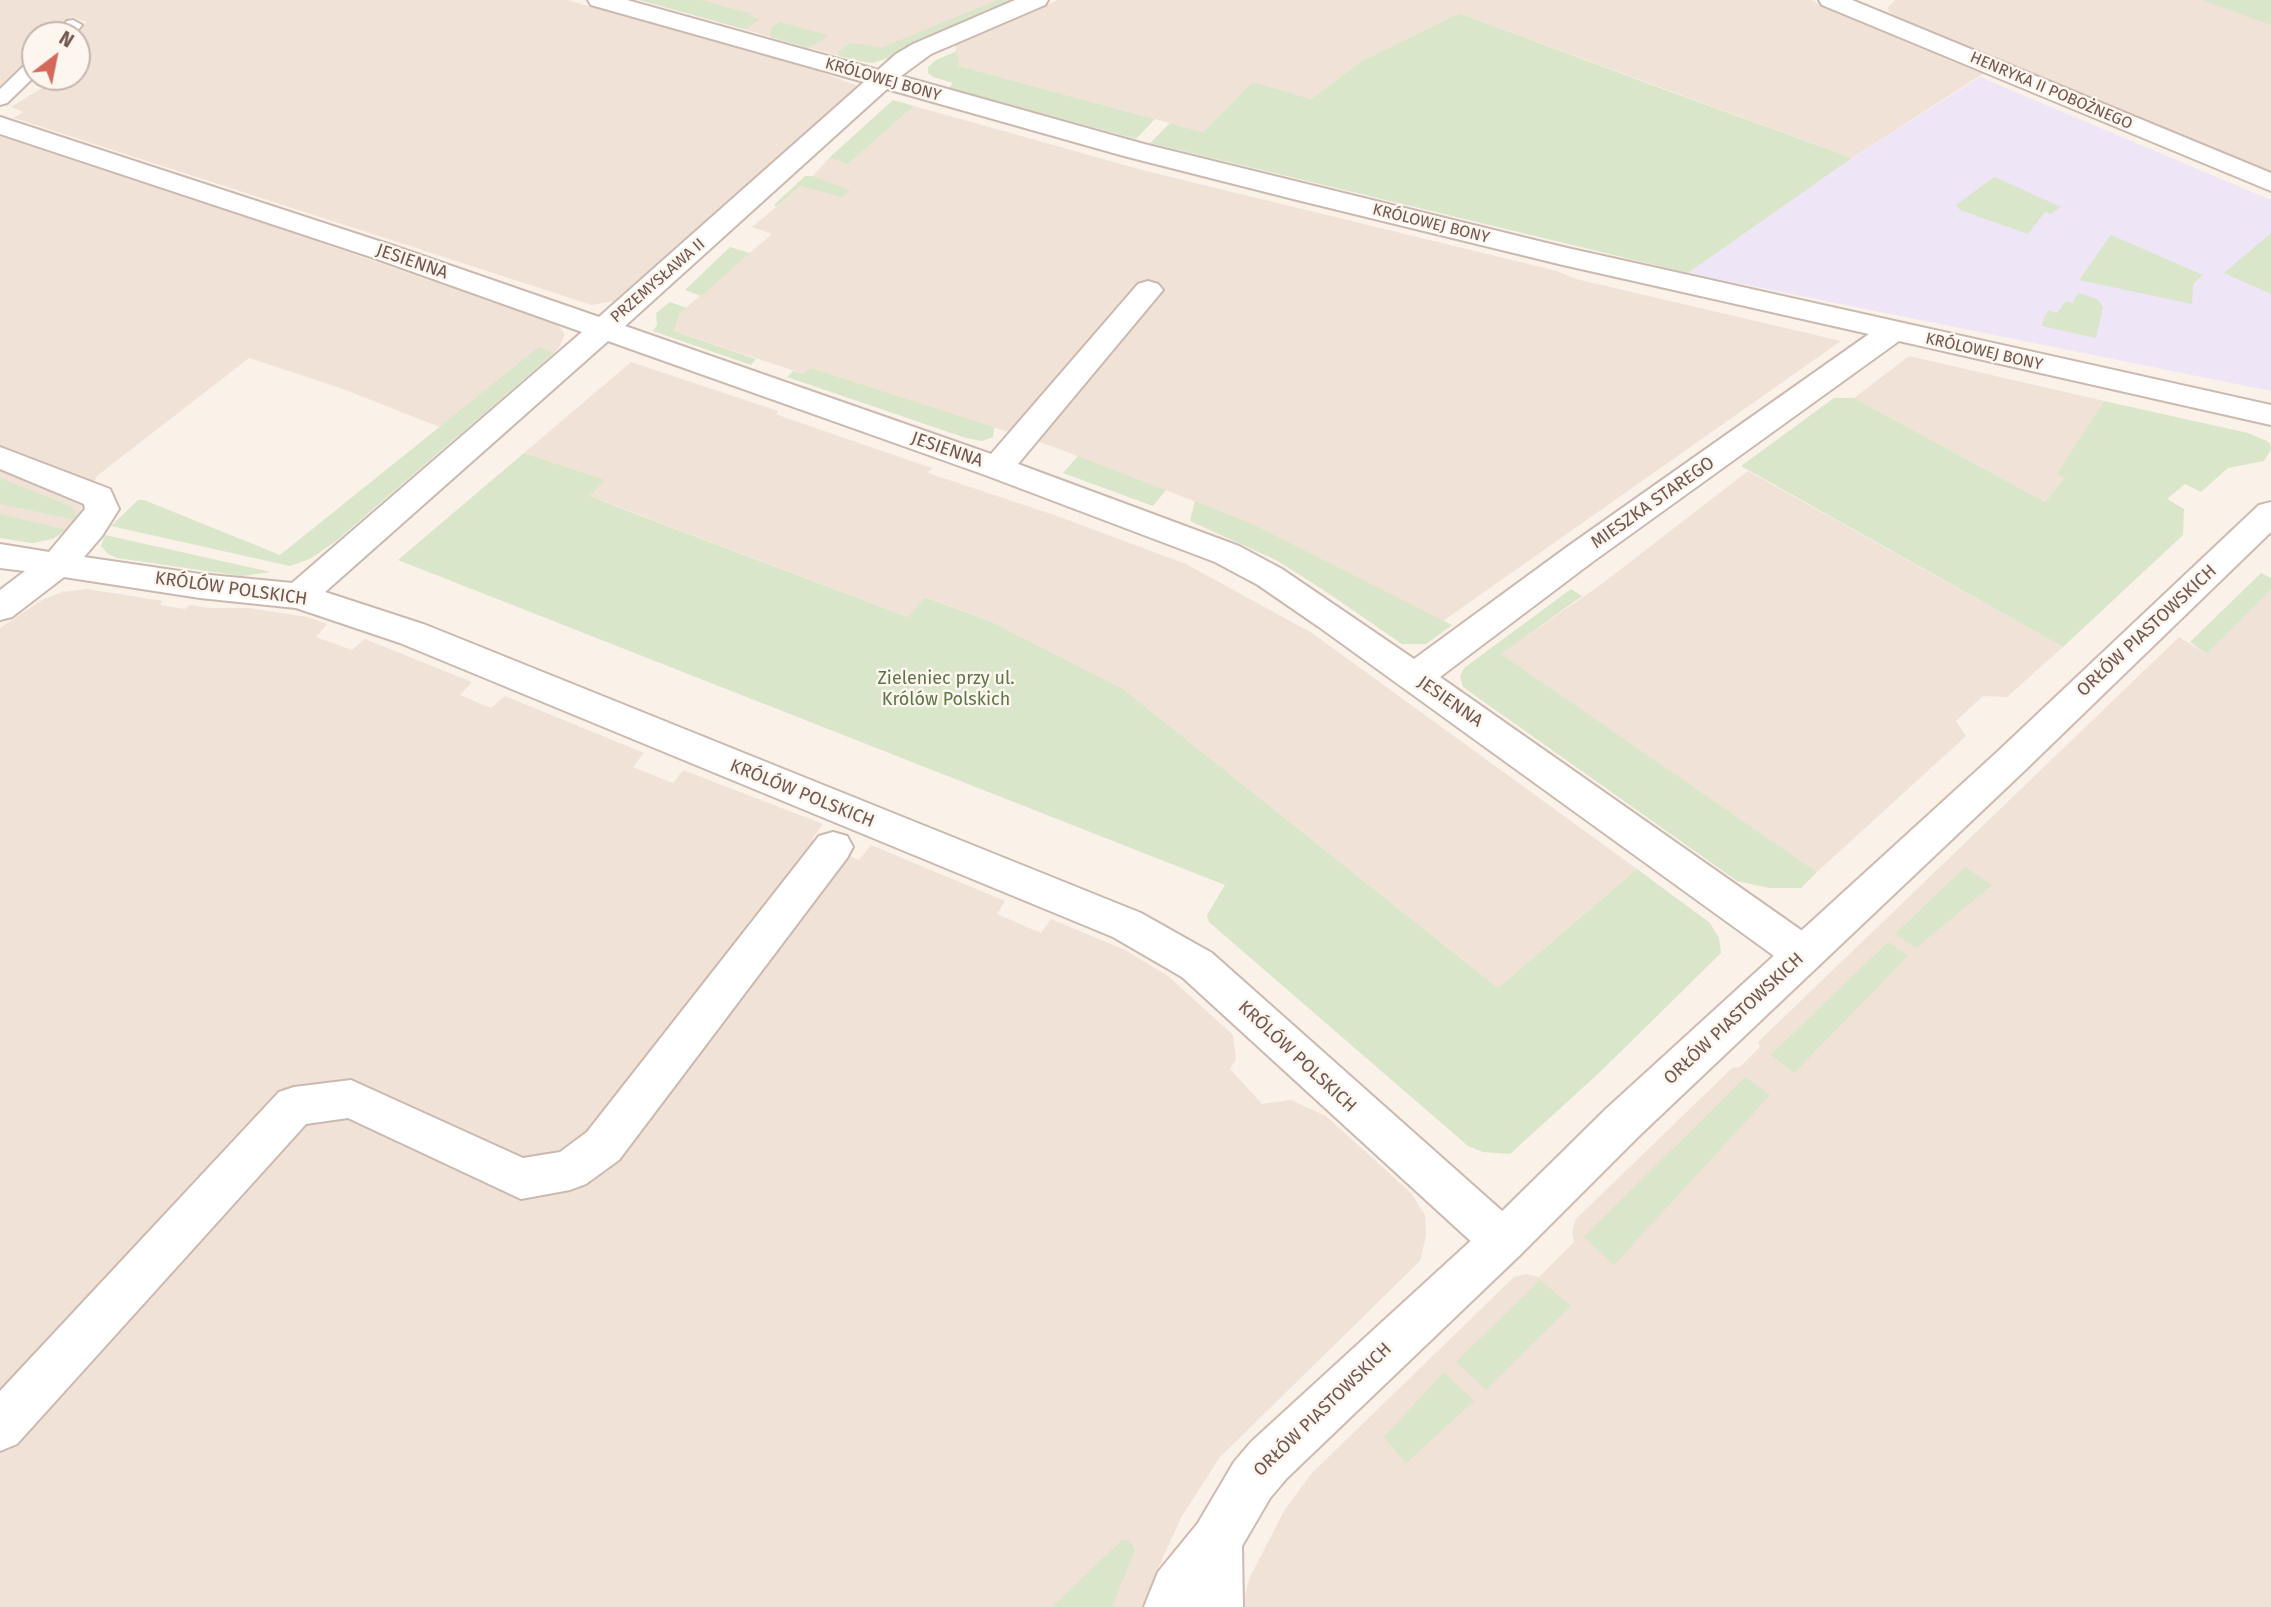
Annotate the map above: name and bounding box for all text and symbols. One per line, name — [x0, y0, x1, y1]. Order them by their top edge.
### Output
north arrow — [21, 21, 91, 91]
text: N — [55, 26, 78, 53]
street label: HENRYKA II POBOŻNEGO — [1967, 48, 2135, 134]
street label: KRÓLOWEJ BONY — [823, 54, 943, 106]
street label: KRÓLOWEJ BONY — [1371, 200, 1491, 248]
street label: PRZEMYSŁAWA II — [607, 235, 709, 327]
street label: JESIENNA — [373, 240, 451, 284]
street label: KRÓLOWEJ BONY — [1924, 329, 2044, 375]
street label: JESIENNA — [908, 428, 986, 472]
street label: MIESZKA STAREGO — [1587, 452, 1719, 554]
street label: ORŁÓW PIASTOWSKICH — [2073, 561, 2221, 701]
street label: KRÓLÓW POLSKICH — [153, 568, 309, 610]
park label: Zieleniec przy ul. Królów Polskich — [877, 668, 1015, 710]
street label: JESIENNA — [1413, 672, 1487, 732]
street label: KRÓLÓW POLSKICH — [727, 755, 877, 833]
street label: ORŁÓW PIASTOWSKICH — [1660, 949, 1808, 1089]
street label: KRÓLÓW POLSKICH — [1233, 997, 1361, 1117]
street label: ORŁÓW PIASTOWSKICH — [1250, 1339, 1396, 1481]

